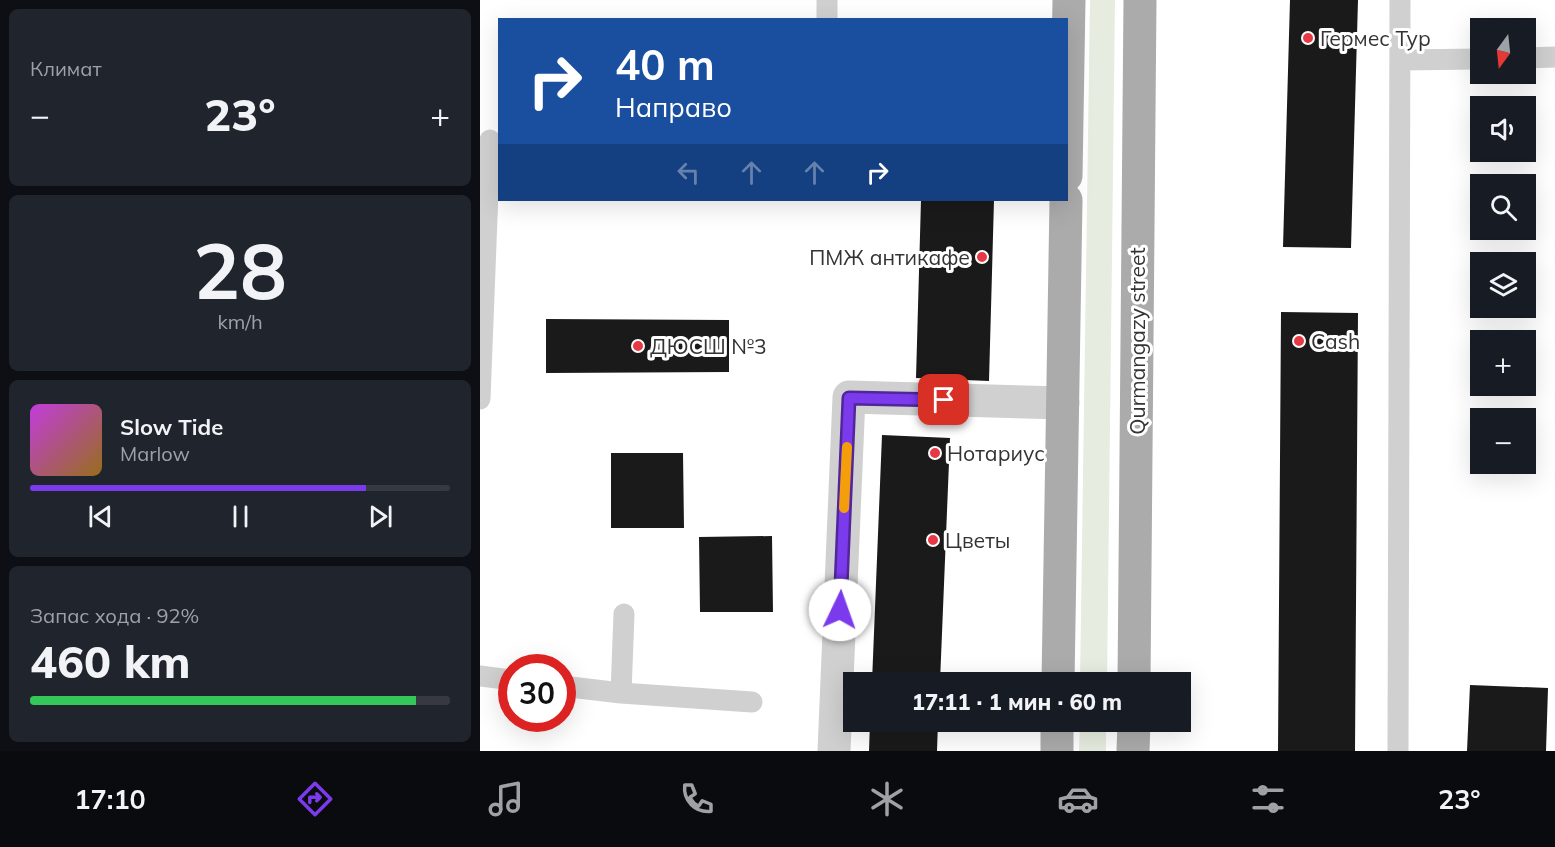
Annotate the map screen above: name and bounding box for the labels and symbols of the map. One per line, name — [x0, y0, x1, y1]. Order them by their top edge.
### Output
north arrow — [1470, 18, 1536, 84]
place label: Гермес Тур — [1320, 25, 1431, 51]
marker: Гермес Тур — [1301, 31, 1315, 45]
place label: ПМЖ антикафе — [809, 244, 970, 270]
street label: Qurmangazy street — [1124, 247, 1150, 435]
marker: ПМЖ антикафе — [975, 250, 989, 264]
place label: Cash — [1311, 328, 1360, 354]
place label: ДЮСШ №3 — [650, 333, 767, 359]
marker: Cash — [1292, 334, 1306, 348]
marker: ДЮСШ №3 — [631, 339, 645, 353]
pin — [918, 374, 969, 425]
place label: Нотариус — [947, 440, 1045, 466]
marker: Нотариус — [928, 446, 942, 460]
place label: Цветы — [945, 527, 1010, 553]
marker: Цветы — [926, 533, 940, 547]
position arrow — [808, 578, 872, 642]
speed limit sign: 30 — [498, 654, 576, 732]

